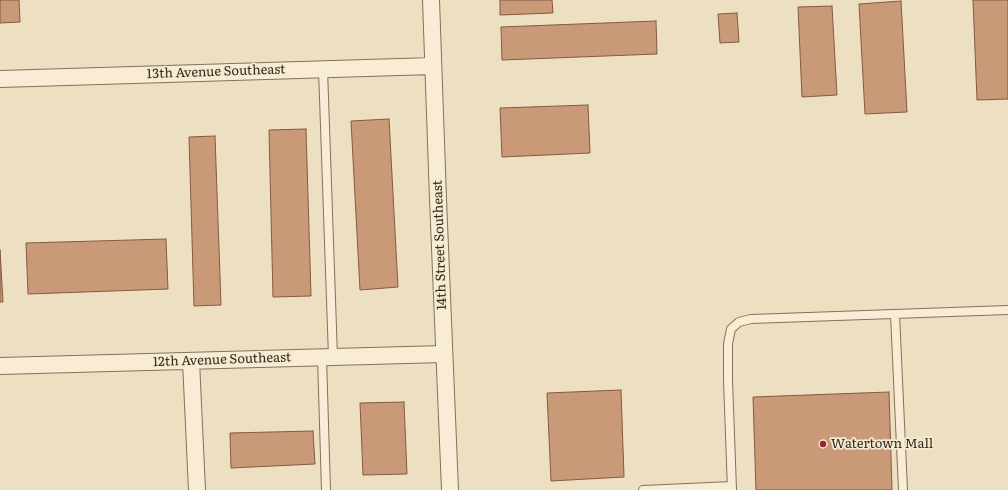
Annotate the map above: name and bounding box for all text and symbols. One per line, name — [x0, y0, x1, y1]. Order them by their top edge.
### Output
street label: 13th Avenue Southeast — [146, 62, 286, 82]
street label: 14th Street Southeast — [430, 180, 450, 310]
street label: 12th Avenue Southeast — [153, 350, 291, 370]
place label: Watertown Mall — [831, 436, 933, 452]
marker: Watertown Mall — [818, 439, 828, 449]

